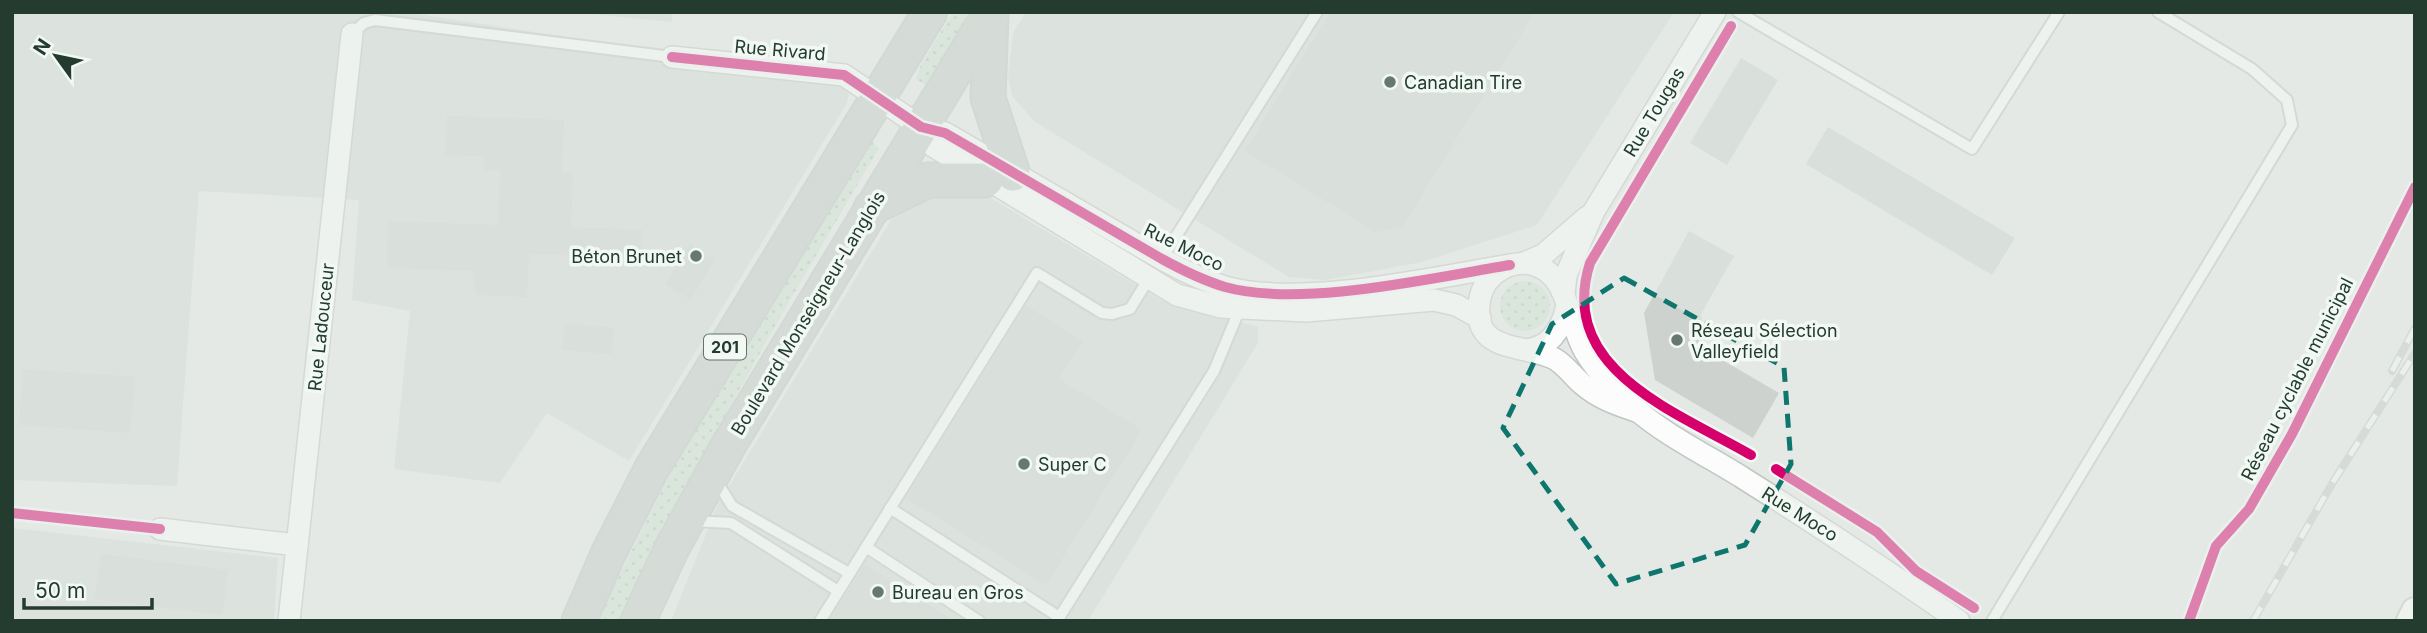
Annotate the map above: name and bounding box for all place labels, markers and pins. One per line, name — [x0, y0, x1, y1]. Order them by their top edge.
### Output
place label: Canadian Tire — [1404, 72, 1522, 93]
marker: Canadian Tire — [1382, 74, 1398, 90]
place label: Béton Brunet — [571, 246, 682, 267]
marker: Béton Brunet — [688, 248, 704, 264]
place label: Réseau Sélection Valleyfield — [1691, 320, 1838, 362]
marker: Réseau Sélection Valleyfield — [1669, 332, 1685, 348]
place label: Super C — [1038, 454, 1107, 475]
marker: Super C — [1016, 456, 1032, 472]
place label: Bureau en Gros — [892, 582, 1024, 603]
marker: Bureau en Gros — [870, 584, 886, 600]

